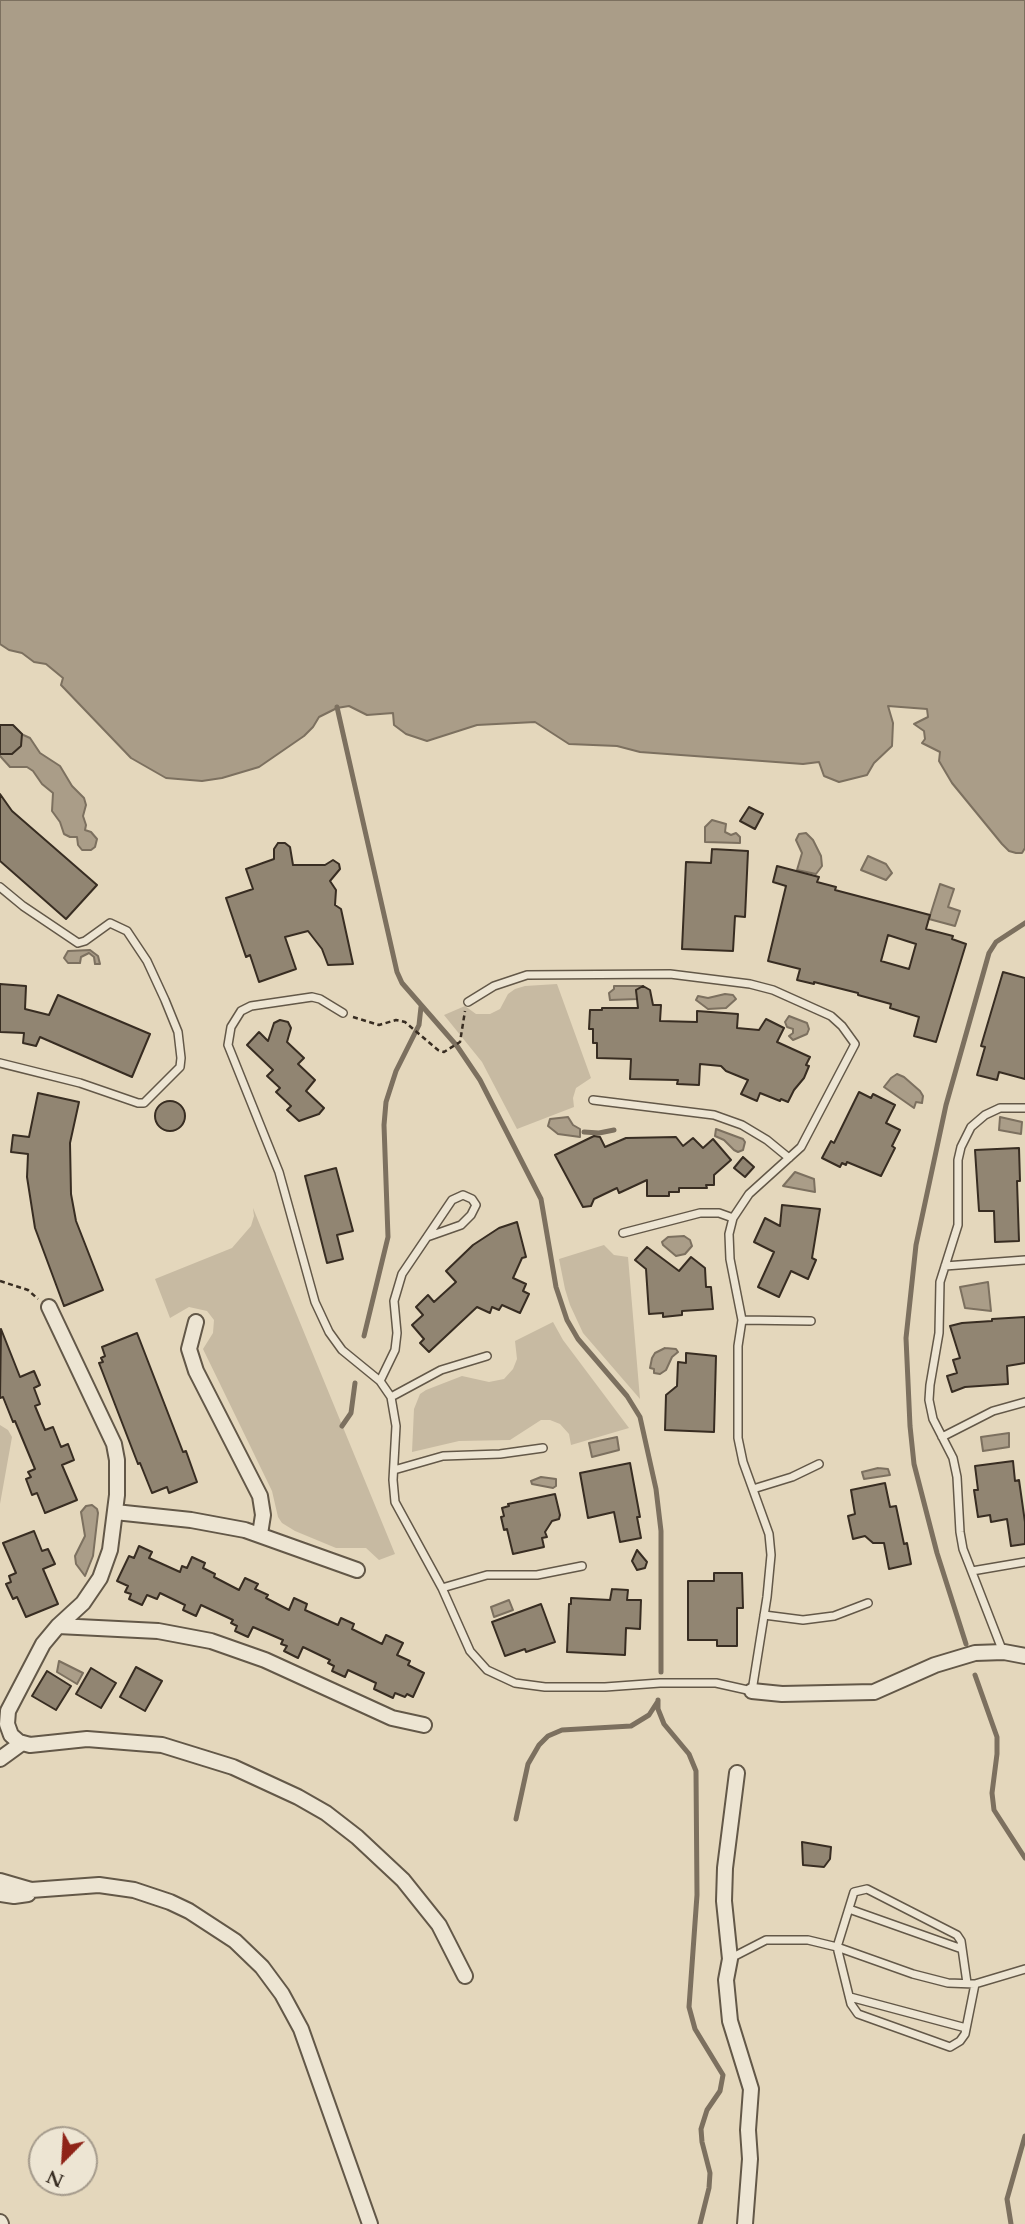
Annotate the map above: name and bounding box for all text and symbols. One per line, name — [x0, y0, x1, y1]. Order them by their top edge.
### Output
north arrow — [28, 2126, 98, 2196]
text: N — [42, 2163, 68, 2194]

